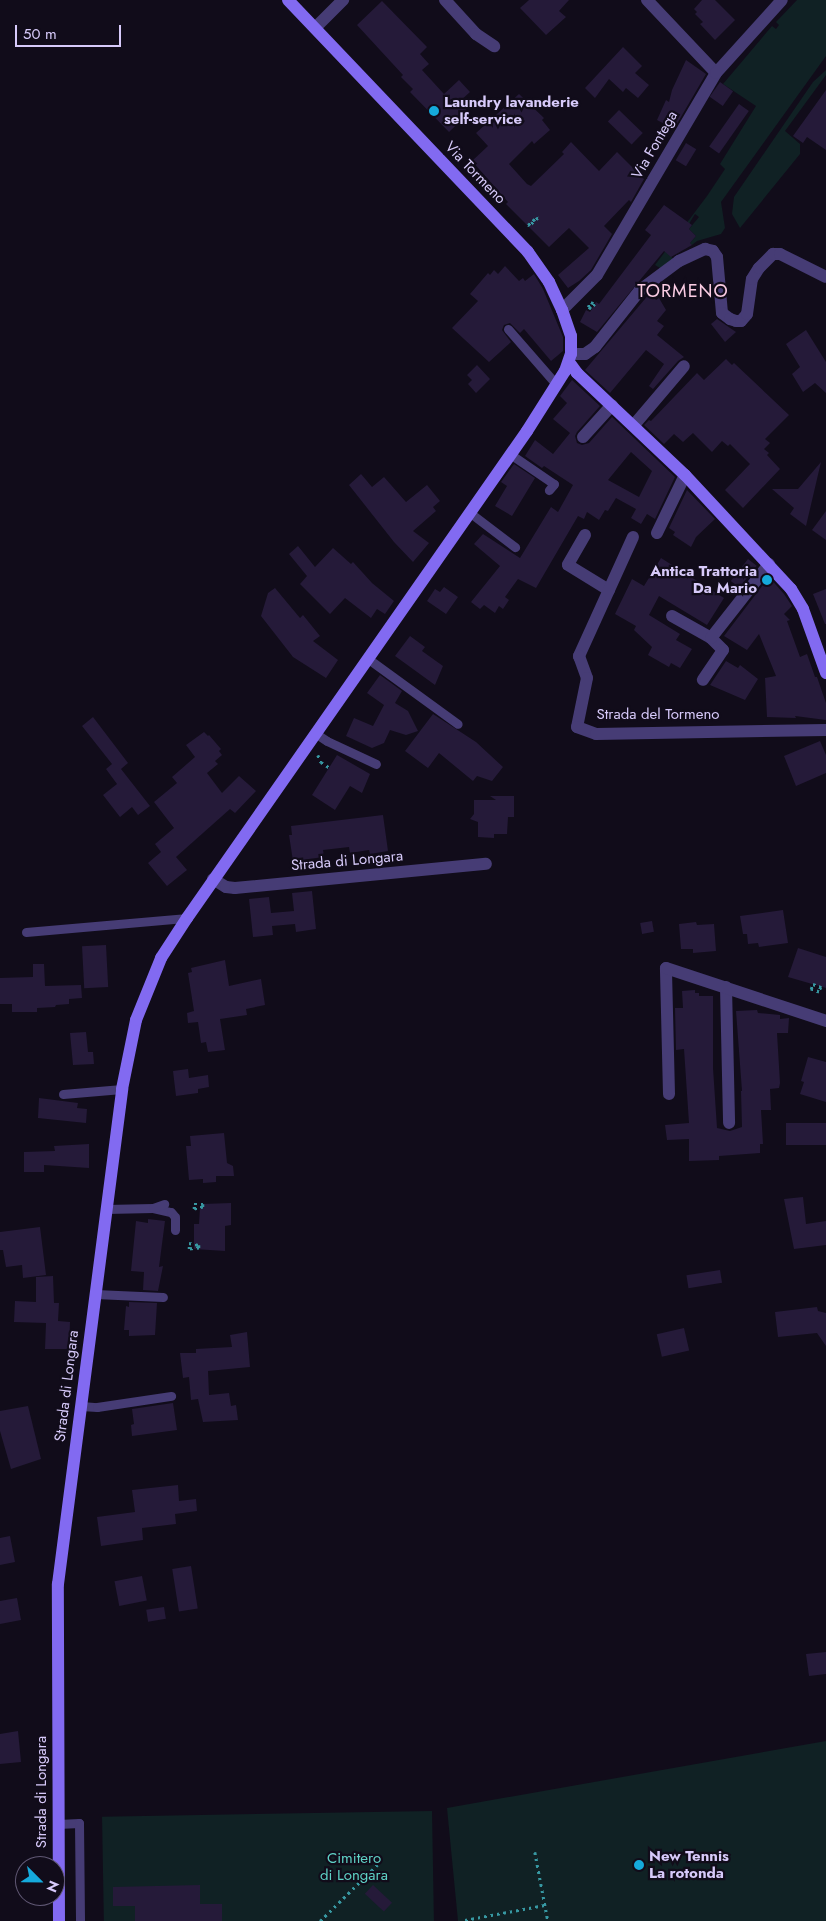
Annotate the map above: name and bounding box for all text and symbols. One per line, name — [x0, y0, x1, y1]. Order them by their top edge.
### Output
scale bar — [18, 15, 124, 47]
text: 50 m — [23, 23, 57, 45]
place label: Laundry lavanderie self-service — [444, 93, 579, 128]
marker: Laundry lavanderie self-service — [428, 105, 440, 117]
street label: Via Fontega — [628, 108, 682, 182]
street label: Via Tormeno — [441, 138, 509, 208]
district label: TORMENO — [636, 280, 730, 302]
place label: Antica Trattoria Da Mario — [650, 562, 757, 597]
marker: Antica Trattoria Da Mario — [761, 574, 773, 586]
street label: Strada del Tormeno — [597, 706, 719, 724]
street label: Strada di Longara — [290, 847, 404, 875]
street label: Strada di Longara — [51, 1329, 83, 1443]
street label: Strada di Longara — [33, 1736, 51, 1848]
place label: New Tennis La rotonda — [649, 1847, 729, 1882]
park label: Cimitero di Longara — [320, 1849, 388, 1884]
north arrow — [15, 1856, 65, 1906]
marker: New Tennis La rotonda — [633, 1859, 645, 1871]
text: N — [42, 1877, 64, 1895]

